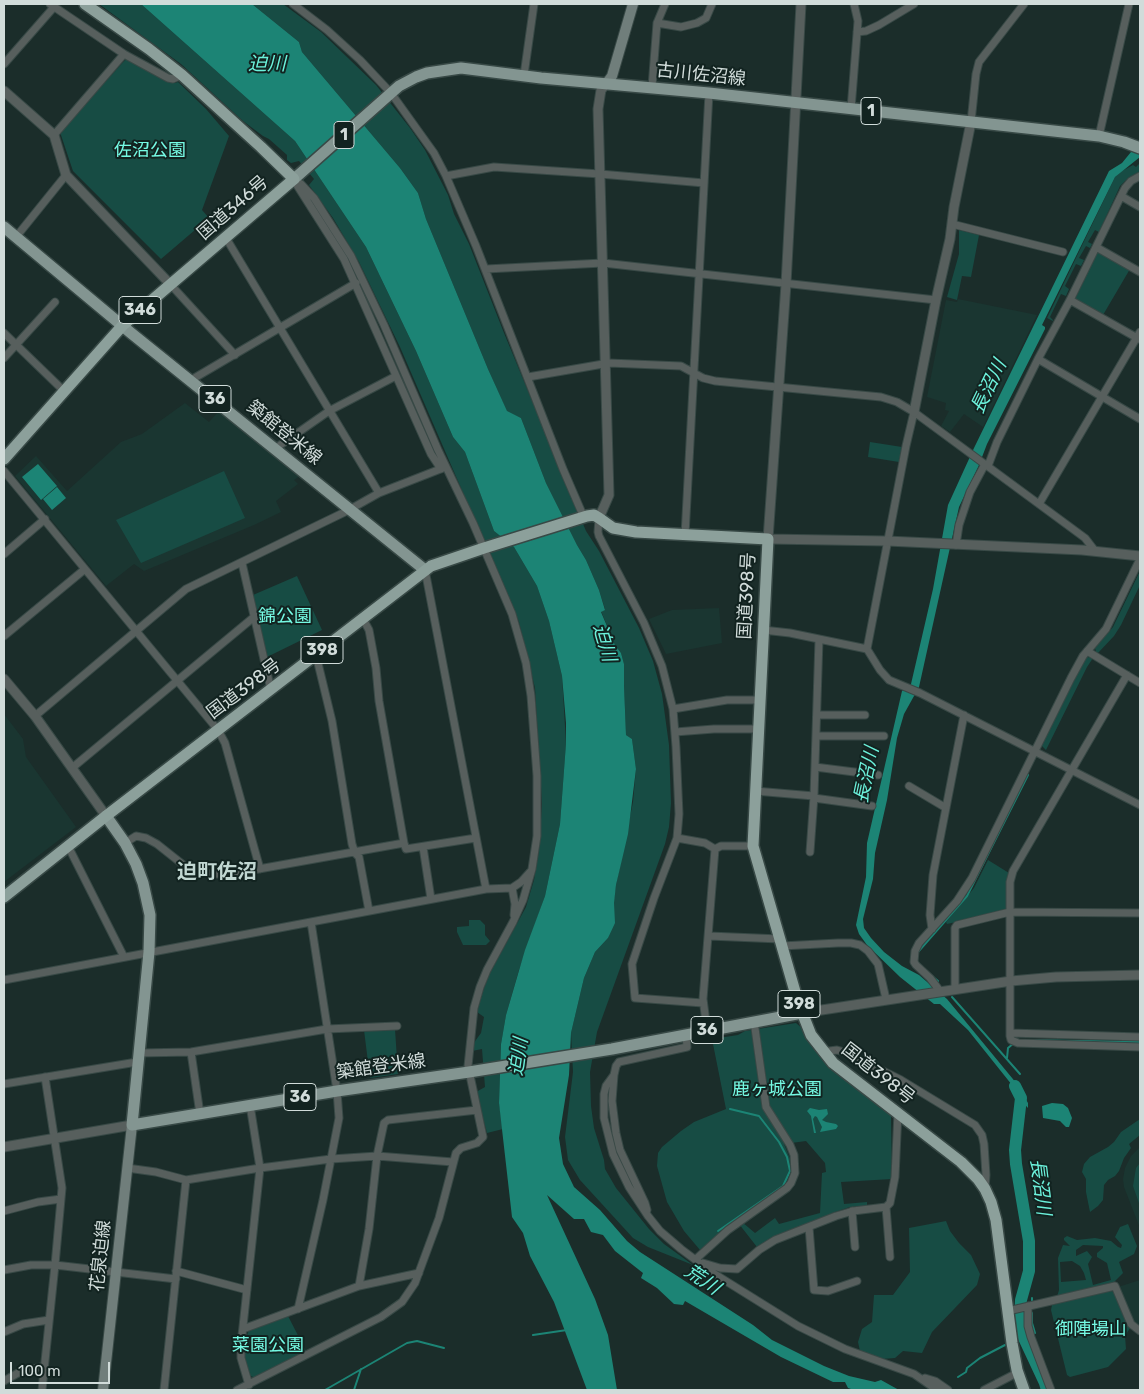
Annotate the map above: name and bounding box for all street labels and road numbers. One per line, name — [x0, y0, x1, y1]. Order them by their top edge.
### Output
street label: 古川佐沼線 — [655, 60, 747, 90]
road number: 1 — [861, 98, 881, 124]
road number: 1 — [334, 122, 354, 148]
street label: 国道346号 — [193, 171, 273, 245]
road number: 346 — [119, 296, 161, 324]
road number: 36 — [199, 386, 231, 412]
street label: 築館登米線 — [242, 396, 326, 470]
street label: 国道398号 — [734, 552, 760, 640]
road number: 398 — [301, 636, 343, 664]
street label: 国道398号 — [203, 654, 285, 724]
road number: 398 — [778, 991, 820, 1018]
road number: 36 — [691, 1016, 723, 1044]
street label: 国道398号 — [837, 1039, 919, 1109]
street label: 築館登米線 — [335, 1050, 427, 1084]
road number: 36 — [284, 1084, 316, 1110]
street label: 花泉迫線 — [86, 1219, 116, 1293]

